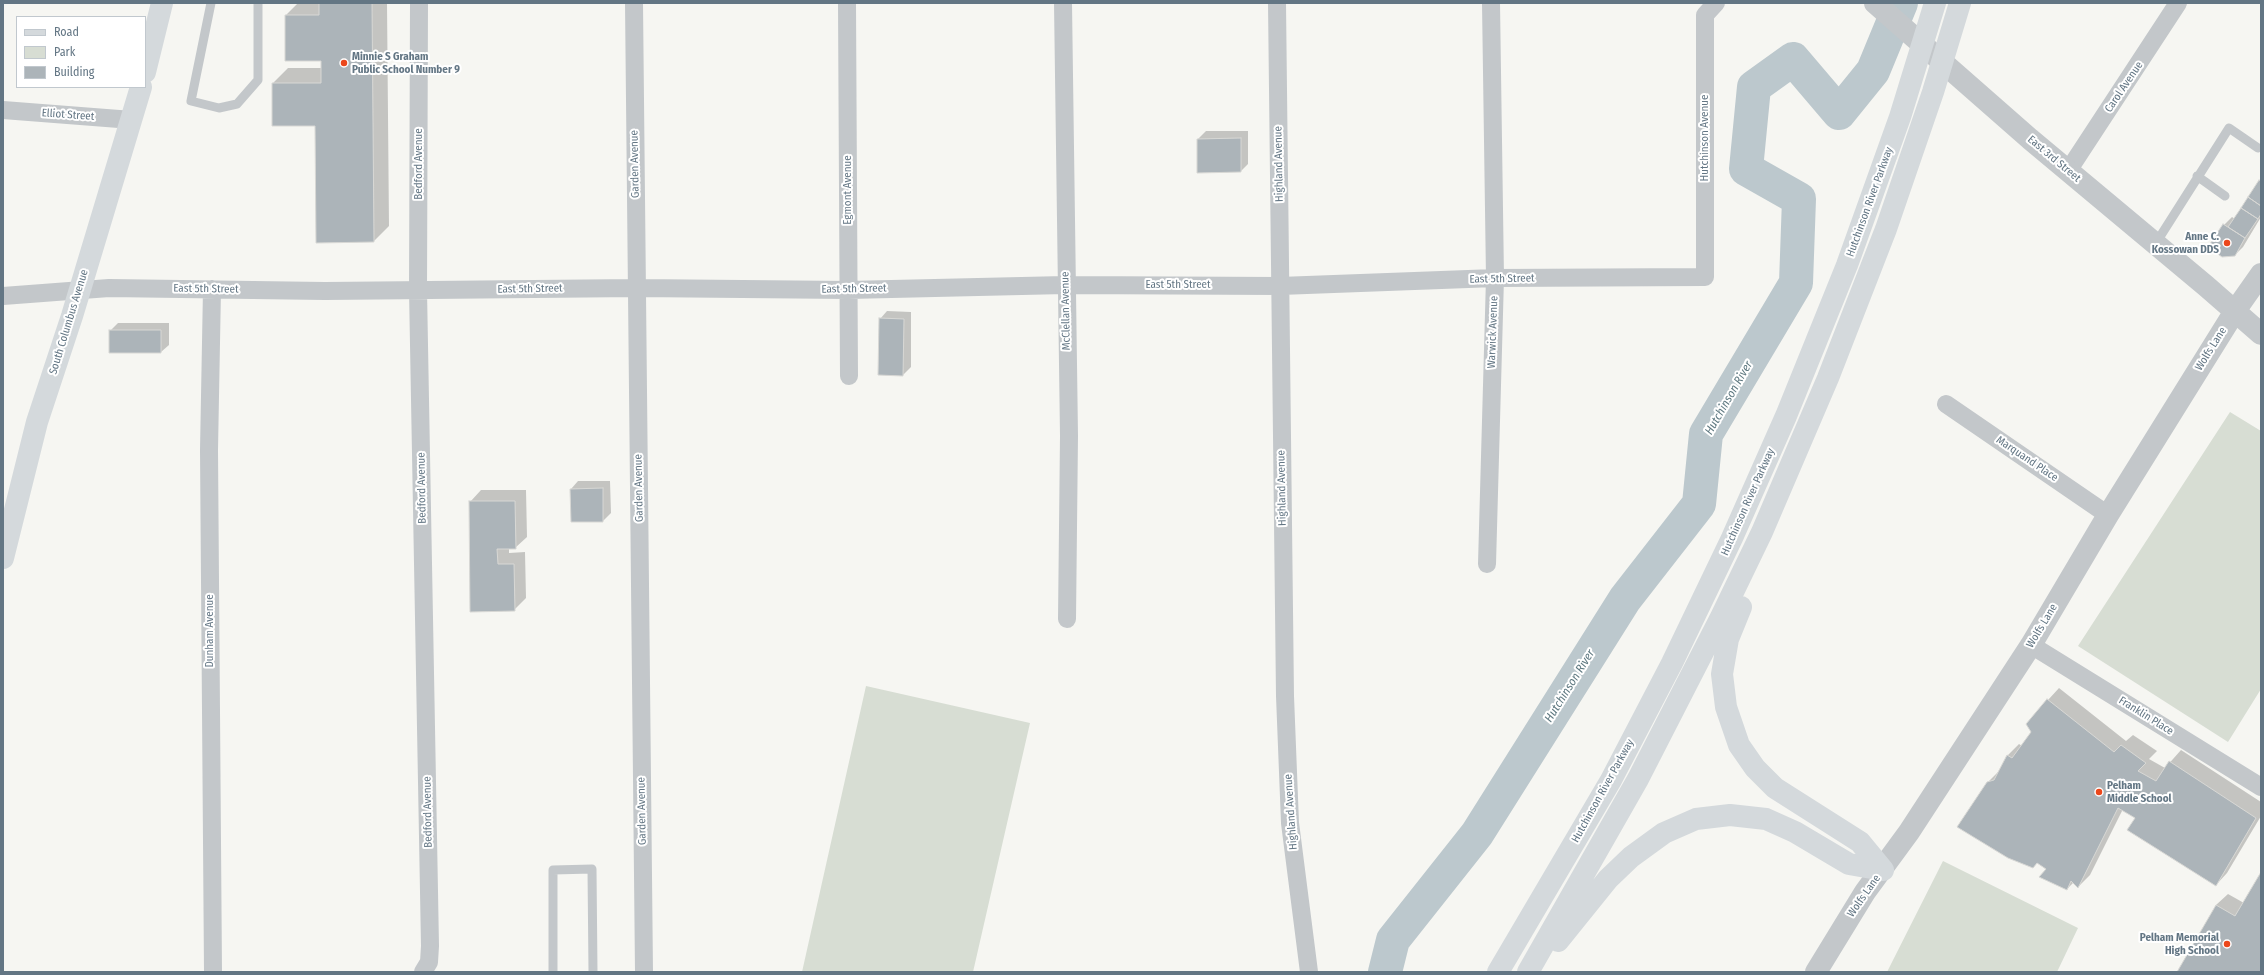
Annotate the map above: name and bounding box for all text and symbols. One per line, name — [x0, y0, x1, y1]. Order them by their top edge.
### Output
legend — [16, 16, 146, 88]
text: Road — [54, 25, 79, 39]
text: Park — [54, 45, 75, 59]
place label: Minnie S Graham Public School Number 9 — [352, 50, 460, 76]
marker: Minnie S Graham Public School Number 9 — [339, 58, 349, 68]
street label: Carol Avenue — [2102, 59, 2146, 115]
text: Building — [54, 65, 94, 79]
street label: Hutchinson Avenue — [1698, 95, 1712, 181]
street label: Elliot Street — [41, 107, 95, 123]
street label: Highland Avenue — [1272, 126, 1286, 202]
street label: Bedford Avenue — [412, 128, 426, 200]
street label: Garden Avenue — [628, 130, 642, 198]
street label: East 3rd Street — [2025, 133, 2083, 185]
street label: Hutchinson River Parkway — [1844, 145, 1896, 259]
street label: Egmont Avenue — [841, 155, 855, 225]
place label: Anne C. Kossowan DDS — [2152, 230, 2219, 256]
marker: Anne C. Kossowan DDS — [2222, 238, 2232, 248]
street label: South Columbus Avenue — [47, 268, 91, 376]
street label: McClellan Avenue — [1059, 271, 1073, 351]
street label: East 5th Street — [1469, 272, 1535, 286]
street label: East 5th Street — [1145, 278, 1211, 292]
street label: East 5th Street — [173, 282, 239, 296]
street label: East 5th Street — [497, 282, 563, 296]
street label: East 5th Street — [821, 282, 887, 296]
street label: Warwick Avenue — [1485, 295, 1501, 369]
street label: Wolfs Lane — [2192, 325, 2230, 373]
water label: Hutchinson River — [1702, 359, 1756, 437]
street label: Marquand Place — [1994, 433, 2060, 485]
street label: Hutchinson River Parkway — [1718, 446, 1778, 558]
street label: Highland Avenue — [1275, 450, 1289, 526]
street label: Bedford Avenue — [415, 452, 429, 524]
street label: Garden Avenue — [632, 454, 646, 522]
street label: Dunham Avenue — [203, 594, 217, 668]
street label: Wolfs Lane — [2024, 602, 2060, 650]
water label: Hutchinson River — [1542, 647, 1598, 725]
street label: Franklin Place — [2116, 694, 2176, 738]
street label: Hutchinson River Parkway — [1569, 737, 1637, 845]
street label: Highland Avenue — [1282, 774, 1300, 850]
street label: Bedford Avenue — [421, 776, 435, 848]
street label: Garden Avenue — [635, 777, 649, 845]
place label: Pelham Middle School — [2107, 779, 2172, 805]
marker: Pelham Middle School — [2094, 787, 2104, 797]
street label: Wolfs Lane — [1845, 872, 1883, 920]
place label: Pelham Memorial High School — [2140, 931, 2219, 957]
marker: Pelham Memorial High School — [2222, 939, 2232, 949]

